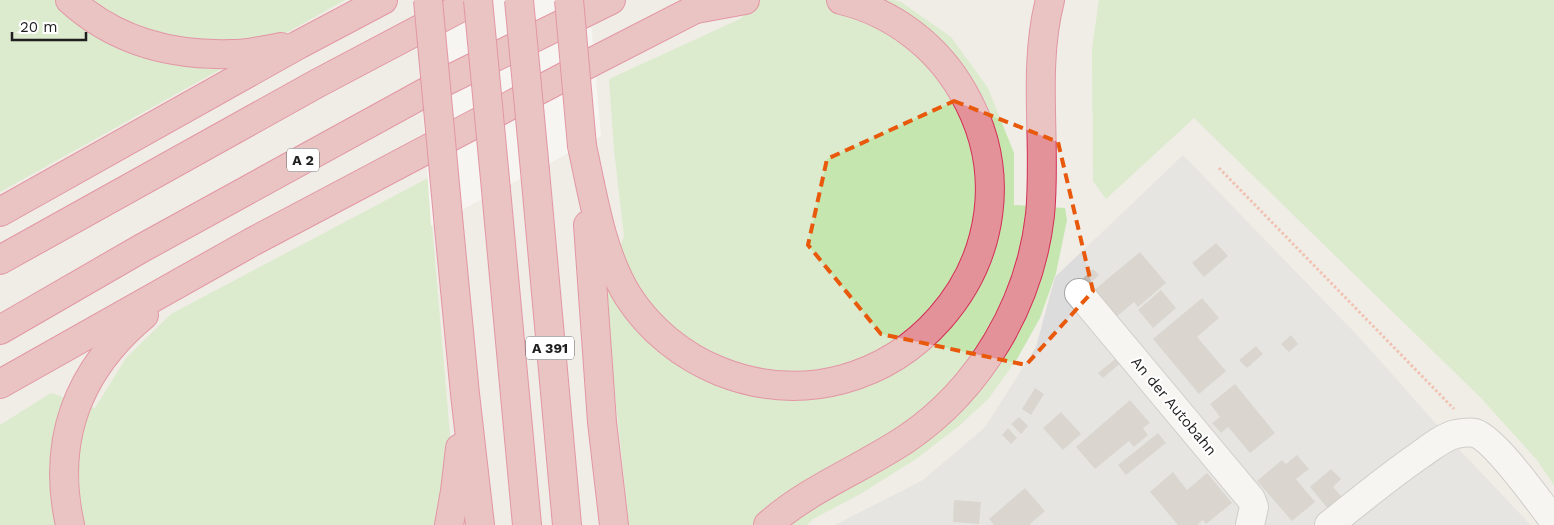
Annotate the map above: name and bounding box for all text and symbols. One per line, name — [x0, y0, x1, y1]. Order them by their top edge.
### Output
scale bar — [12, 10, 86, 42]
text: 20 m — [20, 18, 58, 36]
road number: A 2 — [287, 148, 319, 172]
road number: A 391 — [526, 336, 574, 359]
street label: An der Autobahn — [1127, 353, 1221, 459]

